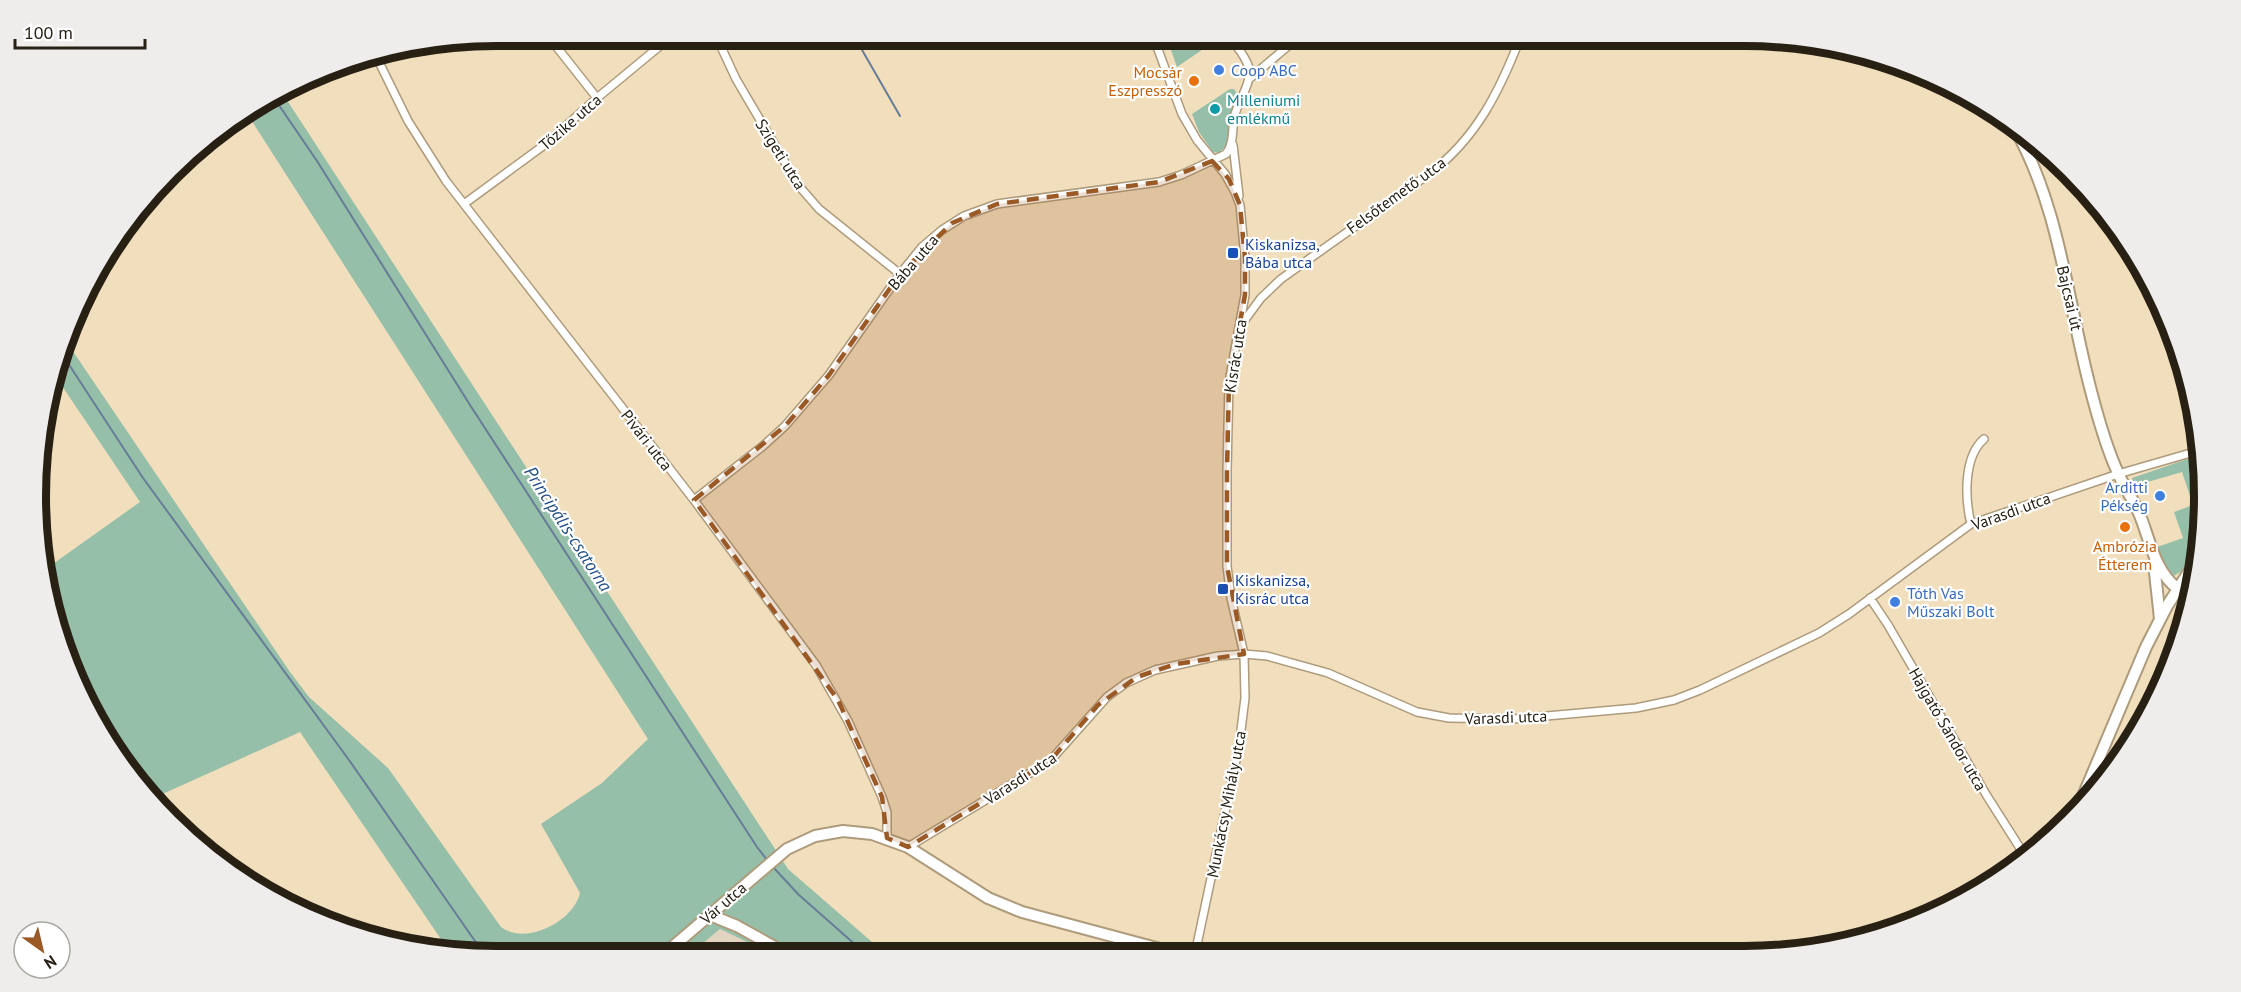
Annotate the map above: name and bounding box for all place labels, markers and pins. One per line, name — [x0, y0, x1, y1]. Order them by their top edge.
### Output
place label: Coop ABC — [1231, 60, 1297, 80]
place label: Mocsár Eszpresszó — [1108, 62, 1183, 100]
marker: Coop ABC — [1212, 63, 1226, 77]
marker: Mocsár Eszpresszó — [1187, 74, 1201, 88]
place label: Milleniumi emlékmű — [1227, 90, 1300, 128]
marker: Milleniumi emlékmű — [1208, 102, 1222, 116]
place label: Kiskanizsa, Bába utca — [1245, 234, 1320, 272]
marker: Kiskanizsa, Bába utca — [1226, 246, 1240, 260]
place label: Arditti Pékség — [2101, 477, 2148, 515]
marker: Arditti Pékség — [2153, 489, 2167, 503]
marker: Ambrózia Étterem — [2118, 520, 2132, 534]
place label: Ambrózia Étterem — [2093, 536, 2157, 574]
place label: Kiskanizsa, Kisrác utca — [1235, 570, 1310, 608]
marker: Kiskanizsa, Kisrác utca — [1216, 582, 1230, 596]
place label: Tóth Vas Műszaki Bolt — [1907, 583, 1995, 621]
marker: Tóth Vas Műszaki Bolt — [1888, 595, 1902, 609]

